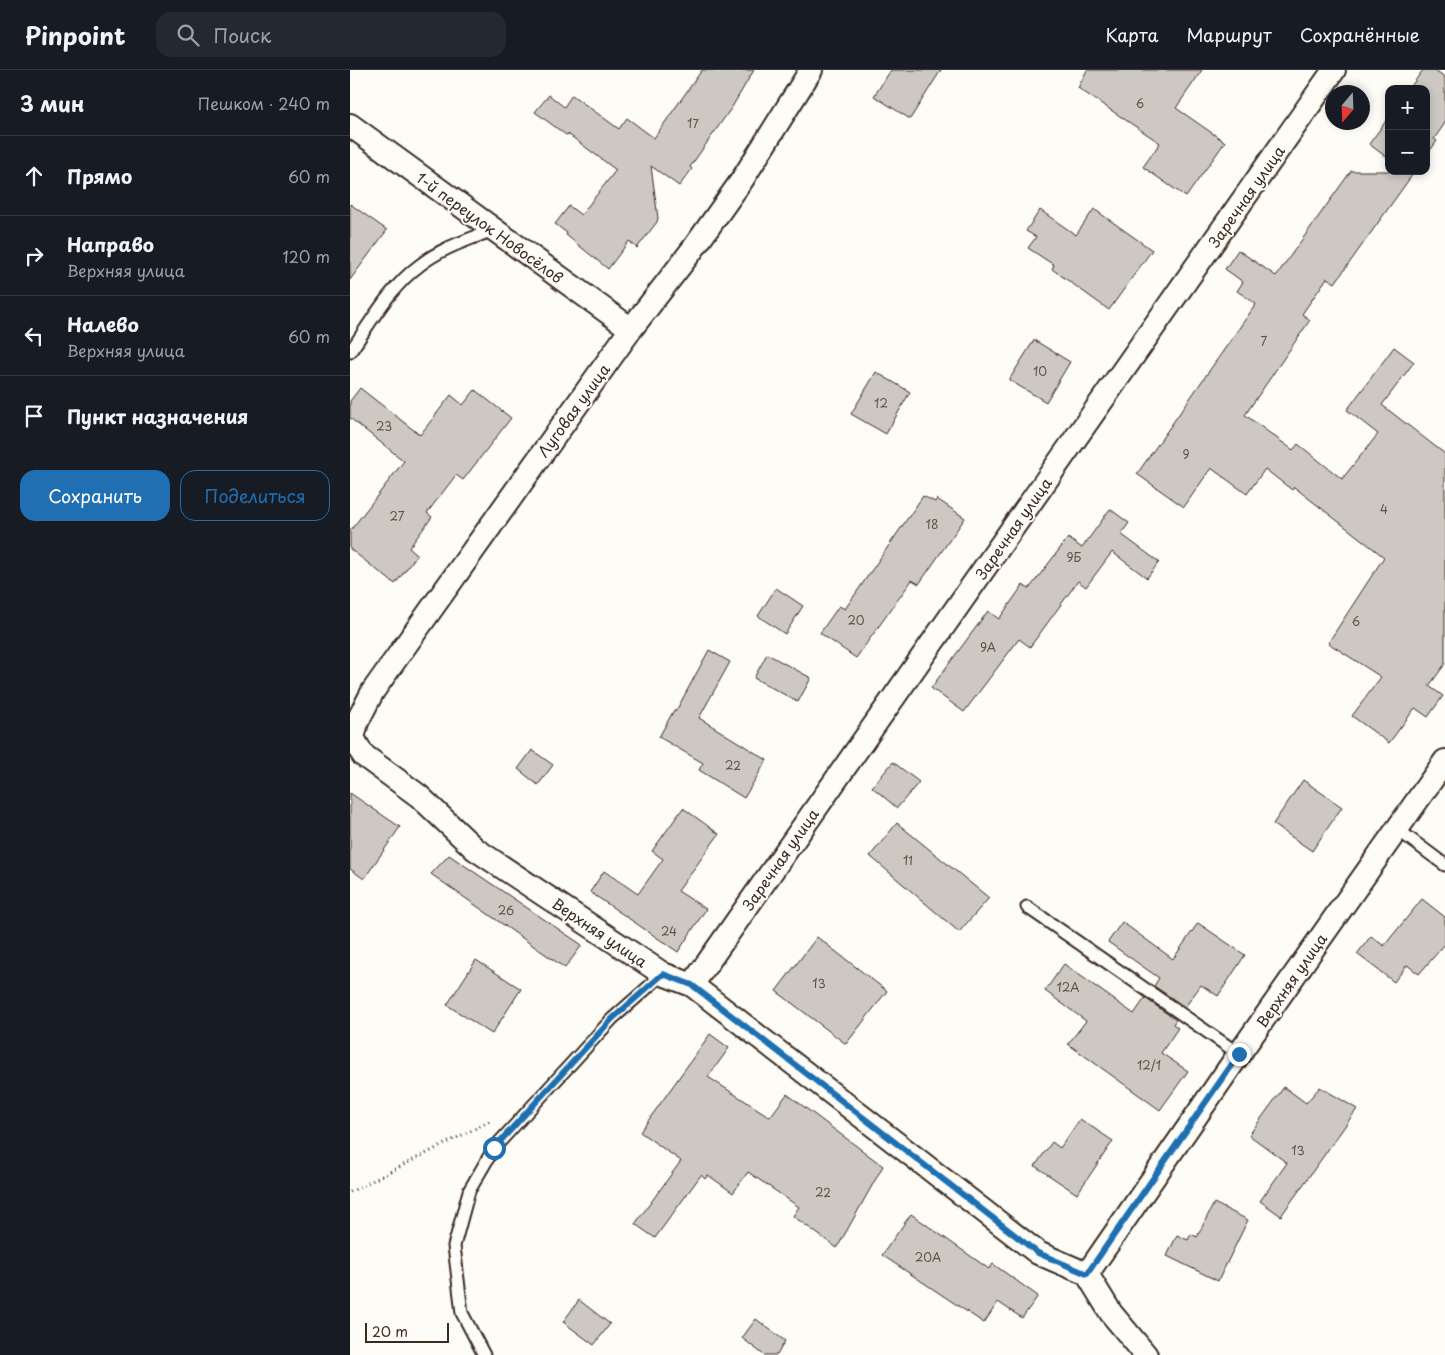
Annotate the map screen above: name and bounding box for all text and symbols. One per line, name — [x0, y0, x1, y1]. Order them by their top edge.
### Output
search box — [156, 12, 506, 57]
text: Pinpoint — [25, 17, 126, 53]
icon: search — [174, 21, 202, 49]
text: Поиск — [214, 21, 271, 49]
text: Карта — [1106, 21, 1158, 48]
text: Маршрут — [1186, 21, 1272, 48]
text: Сохранённые — [1300, 21, 1420, 48]
north arrow — [1325, 85, 1370, 130]
map controls — [1385, 85, 1430, 175]
button: + — [1385, 85, 1430, 130]
text: 3 мин — [20, 87, 84, 119]
text: Пешком · 240 m — [198, 91, 330, 115]
house number: 6 — [1136, 94, 1144, 112]
house number: 17 — [687, 114, 699, 132]
button: − — [1385, 130, 1430, 175]
street label: Заречная улица — [1202, 140, 1290, 252]
icon: ahead — [20, 162, 48, 190]
text: Прямо — [67, 162, 132, 190]
text: 60 m — [288, 164, 330, 188]
street label: 1-й переулок Новосёлов — [412, 166, 569, 288]
text: Направо — [67, 230, 154, 258]
icon: right — [20, 242, 48, 270]
text: 120 m — [283, 244, 330, 268]
text: Верхняя улица — [67, 258, 185, 282]
text: Налево — [67, 310, 139, 338]
icon: left — [20, 322, 48, 350]
text: 60 m — [288, 324, 330, 348]
house number: 7 — [1261, 332, 1268, 350]
text: Верхняя улица — [67, 338, 185, 362]
street label: Луговая улица — [531, 358, 615, 461]
house number: 10 — [1033, 362, 1047, 380]
house number: 12 — [874, 394, 888, 412]
icon: arrive — [20, 402, 48, 430]
text: Пункт назначения — [67, 402, 248, 430]
house number: 23 — [376, 417, 392, 435]
house number: 9 — [1182, 445, 1190, 463]
button: Сохранить — [20, 470, 170, 521]
button: Поделиться — [180, 470, 330, 521]
street label: Заречная улица — [969, 472, 1057, 584]
house number: 4 — [1380, 500, 1388, 518]
house number: 27 — [390, 507, 405, 525]
house number: 18 — [926, 515, 938, 533]
house number: 9Б — [1067, 548, 1082, 566]
house number: 20 — [847, 611, 865, 629]
house number: 6 — [1352, 612, 1360, 630]
house number: 9А — [980, 638, 996, 656]
house number: 22 — [725, 756, 741, 774]
street label: Заречная улица — [736, 803, 824, 915]
house number: 11 — [903, 851, 913, 869]
street label: Верхняя улица — [548, 892, 653, 973]
house number: 26 — [498, 901, 514, 919]
house number: 24 — [661, 922, 677, 940]
street label: Верхняя улица — [1250, 928, 1332, 1032]
house number: 13 — [812, 974, 826, 992]
house number: 12А — [1056, 978, 1080, 996]
route end — [1228, 1043, 1251, 1066]
house number: 12/1 — [1137, 1056, 1161, 1074]
route start — [483, 1137, 506, 1160]
house number: 13 — [1291, 1141, 1305, 1159]
house number: 22 — [815, 1183, 831, 1201]
house number: 20А — [915, 1248, 941, 1266]
scale bar — [365, 1320, 449, 1343]
text: 20 m — [372, 1321, 408, 1342]

